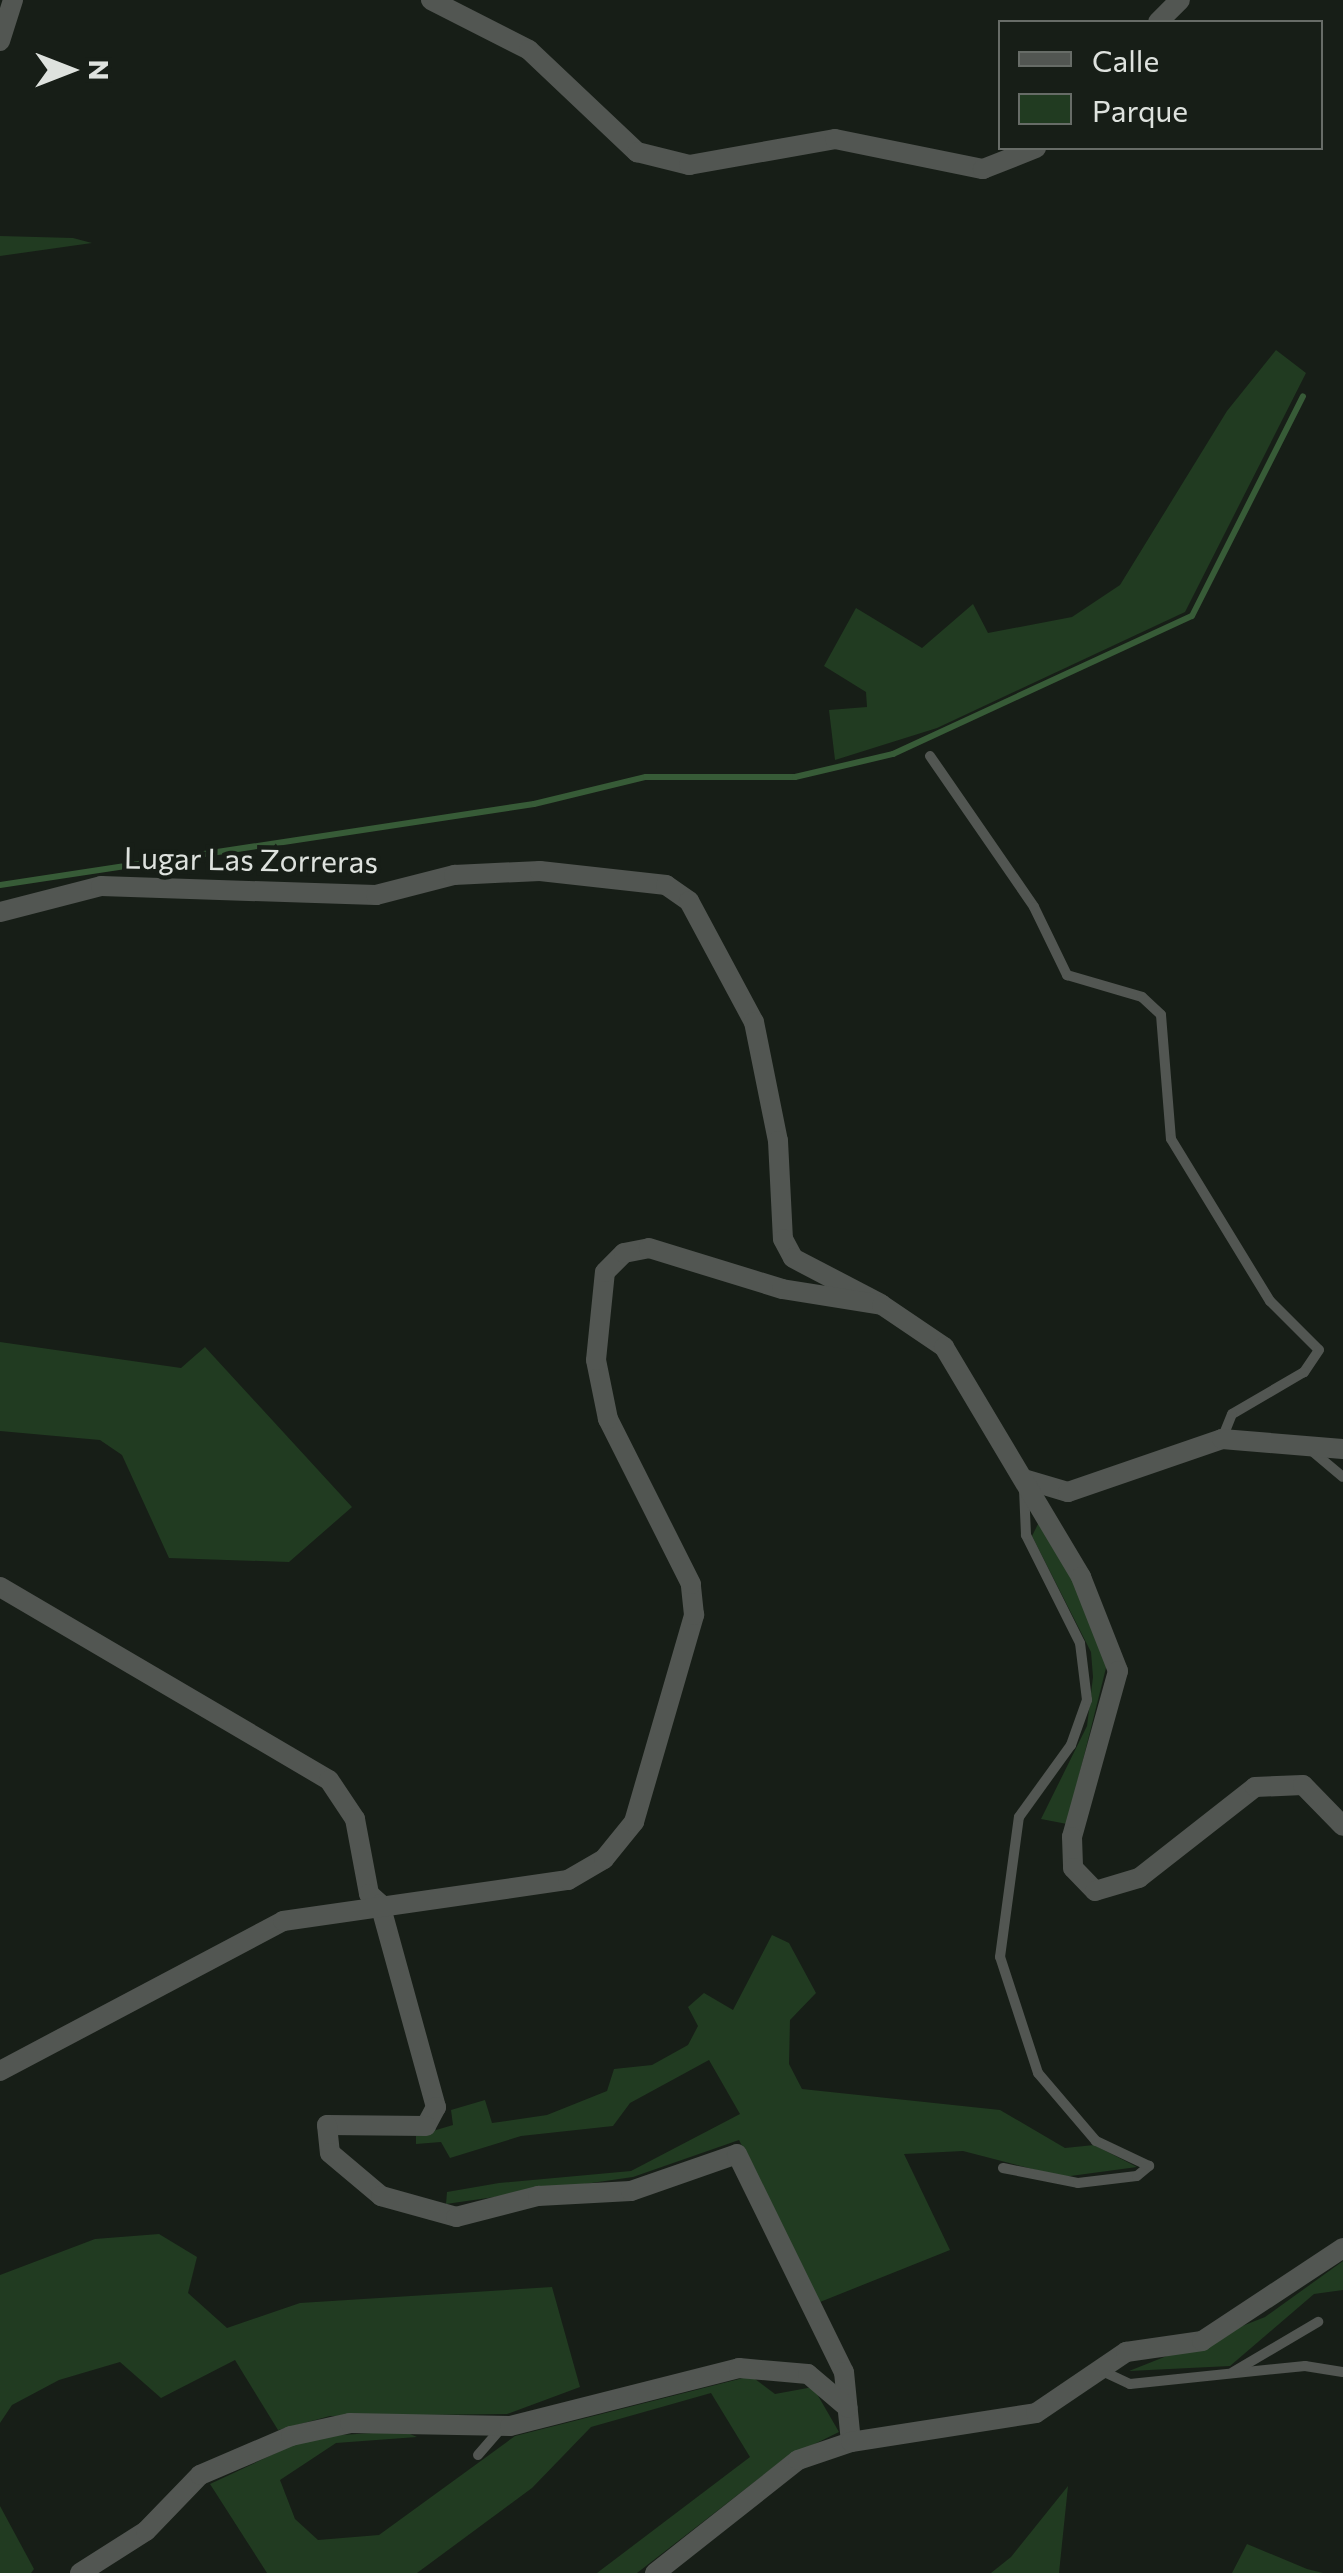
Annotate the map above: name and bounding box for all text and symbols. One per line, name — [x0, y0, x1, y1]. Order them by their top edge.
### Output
north arrow — [20, 20, 120, 120]
legend — [998, 20, 1323, 150]
text: Calle — [1092, 41, 1159, 78]
text: N — [83, 60, 117, 81]
text: Parque — [1092, 91, 1188, 128]
street label: Lugar Las Zorreras — [124, 839, 378, 879]

